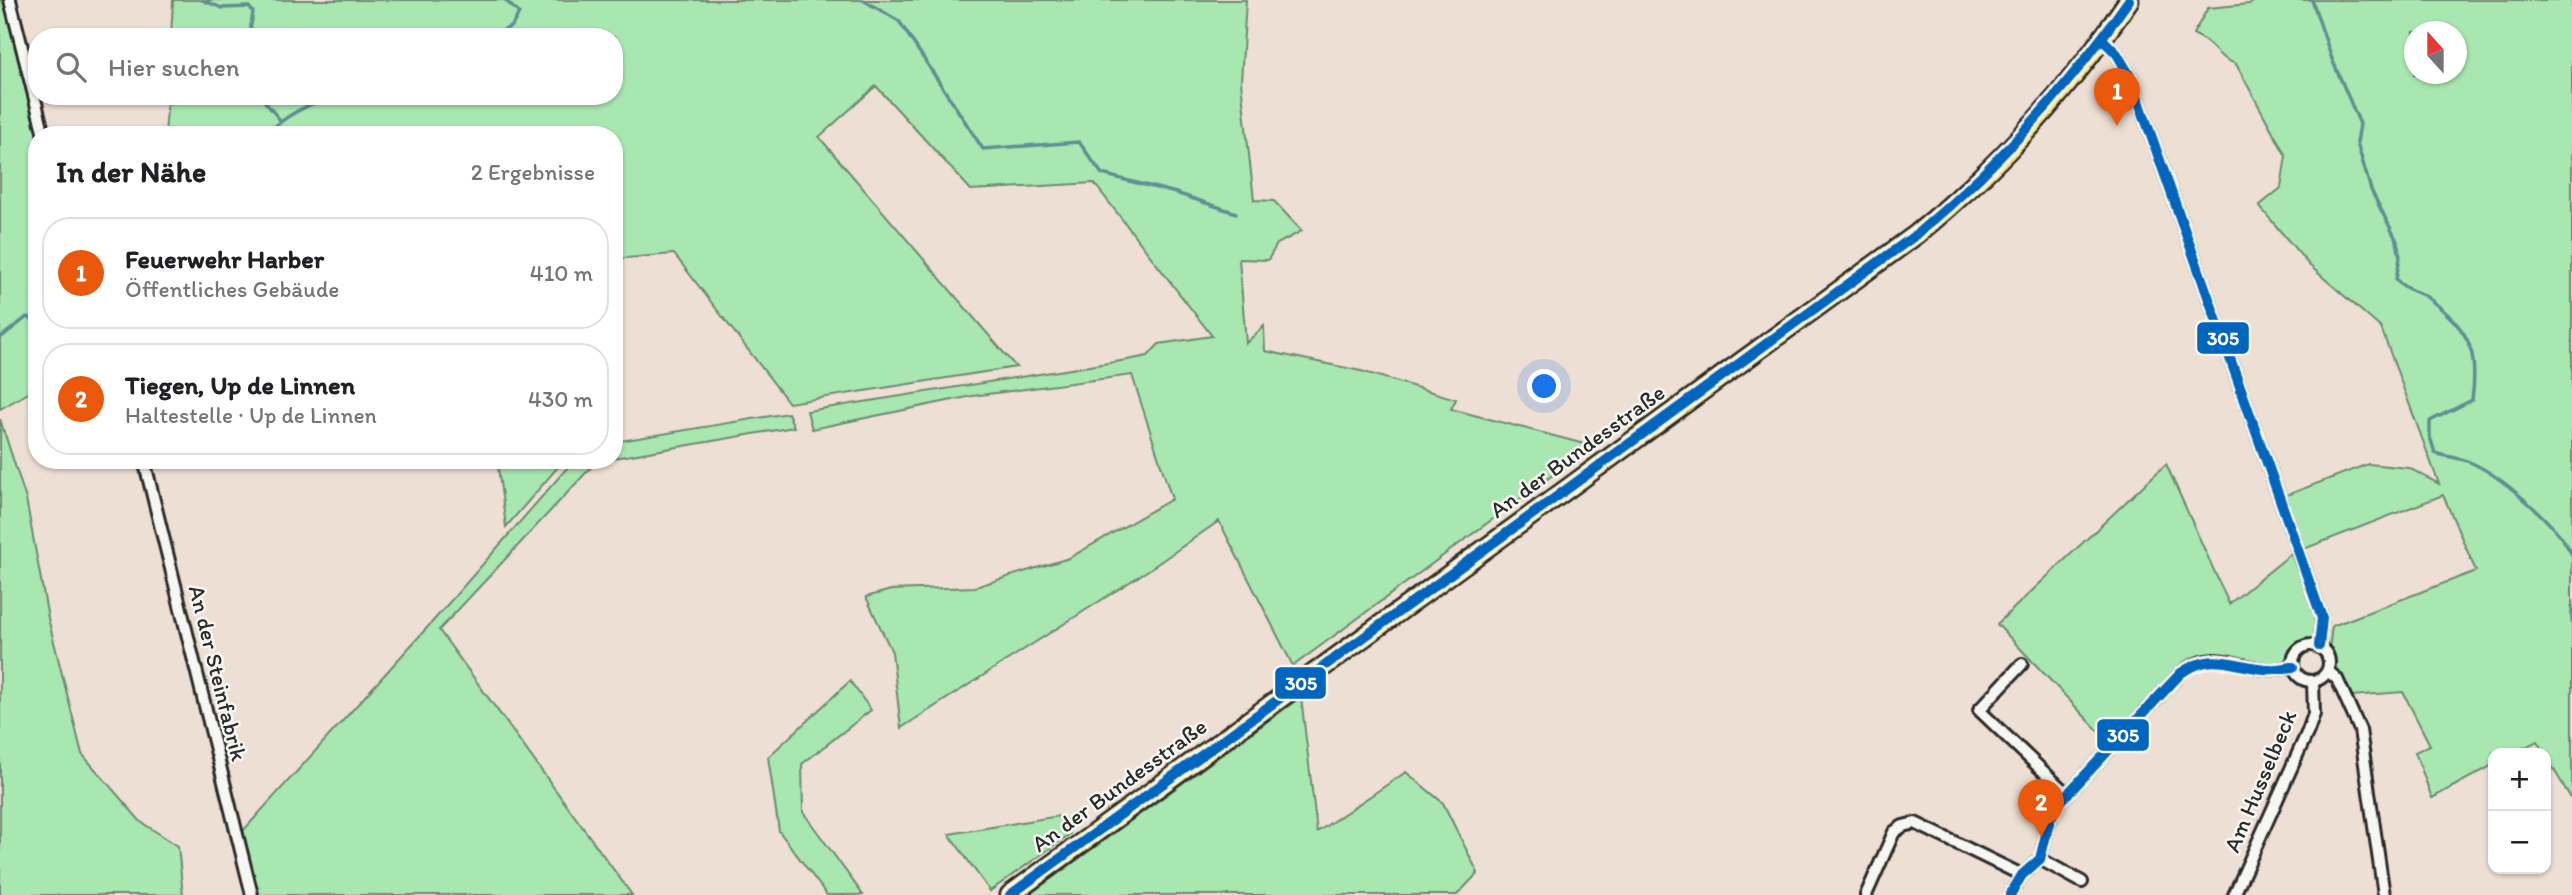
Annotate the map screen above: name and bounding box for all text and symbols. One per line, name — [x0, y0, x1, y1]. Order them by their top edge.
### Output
north arrow — [2404, 21, 2467, 84]
search box — [28, 28, 623, 105]
icon: search — [52, 48, 90, 86]
text: Hier suchen — [108, 51, 240, 83]
pin: 1 — [2094, 68, 2140, 126]
text: In der Nähe — [56, 153, 206, 190]
text: 2 Ergebnisse — [471, 158, 595, 186]
text: Feuerwehr Harber — [125, 243, 324, 275]
text: 1 — [76, 259, 86, 287]
text: 410 m — [530, 259, 593, 287]
text: Öffentliches Gebäude — [125, 275, 339, 303]
line badge: 305 — [2196, 321, 2250, 355]
text: 305 — [2207, 327, 2239, 350]
text: Tiegen, Up de Linnen — [125, 369, 355, 401]
your location — [1527, 369, 1561, 403]
street label: An der Bundesstraße — [1484, 378, 1670, 524]
text: 2 — [75, 385, 87, 413]
text: 430 m — [528, 385, 593, 413]
text: Haltestelle · Up de Linnen — [125, 401, 377, 429]
street label: An der Steinfabrik — [183, 582, 253, 764]
line badge: 305 — [1274, 666, 1327, 700]
text: 305 — [1285, 672, 1317, 695]
street label: Am Husselbeck — [2217, 706, 2303, 856]
street label: An der Bundesstraße — [1026, 712, 1212, 858]
line badge: 305 — [2096, 718, 2150, 752]
text: 305 — [2107, 724, 2139, 747]
map controls — [2488, 748, 2551, 874]
button: + — [2488, 748, 2551, 811]
pin: 2 — [2018, 779, 2064, 837]
button: − — [2488, 811, 2551, 874]

